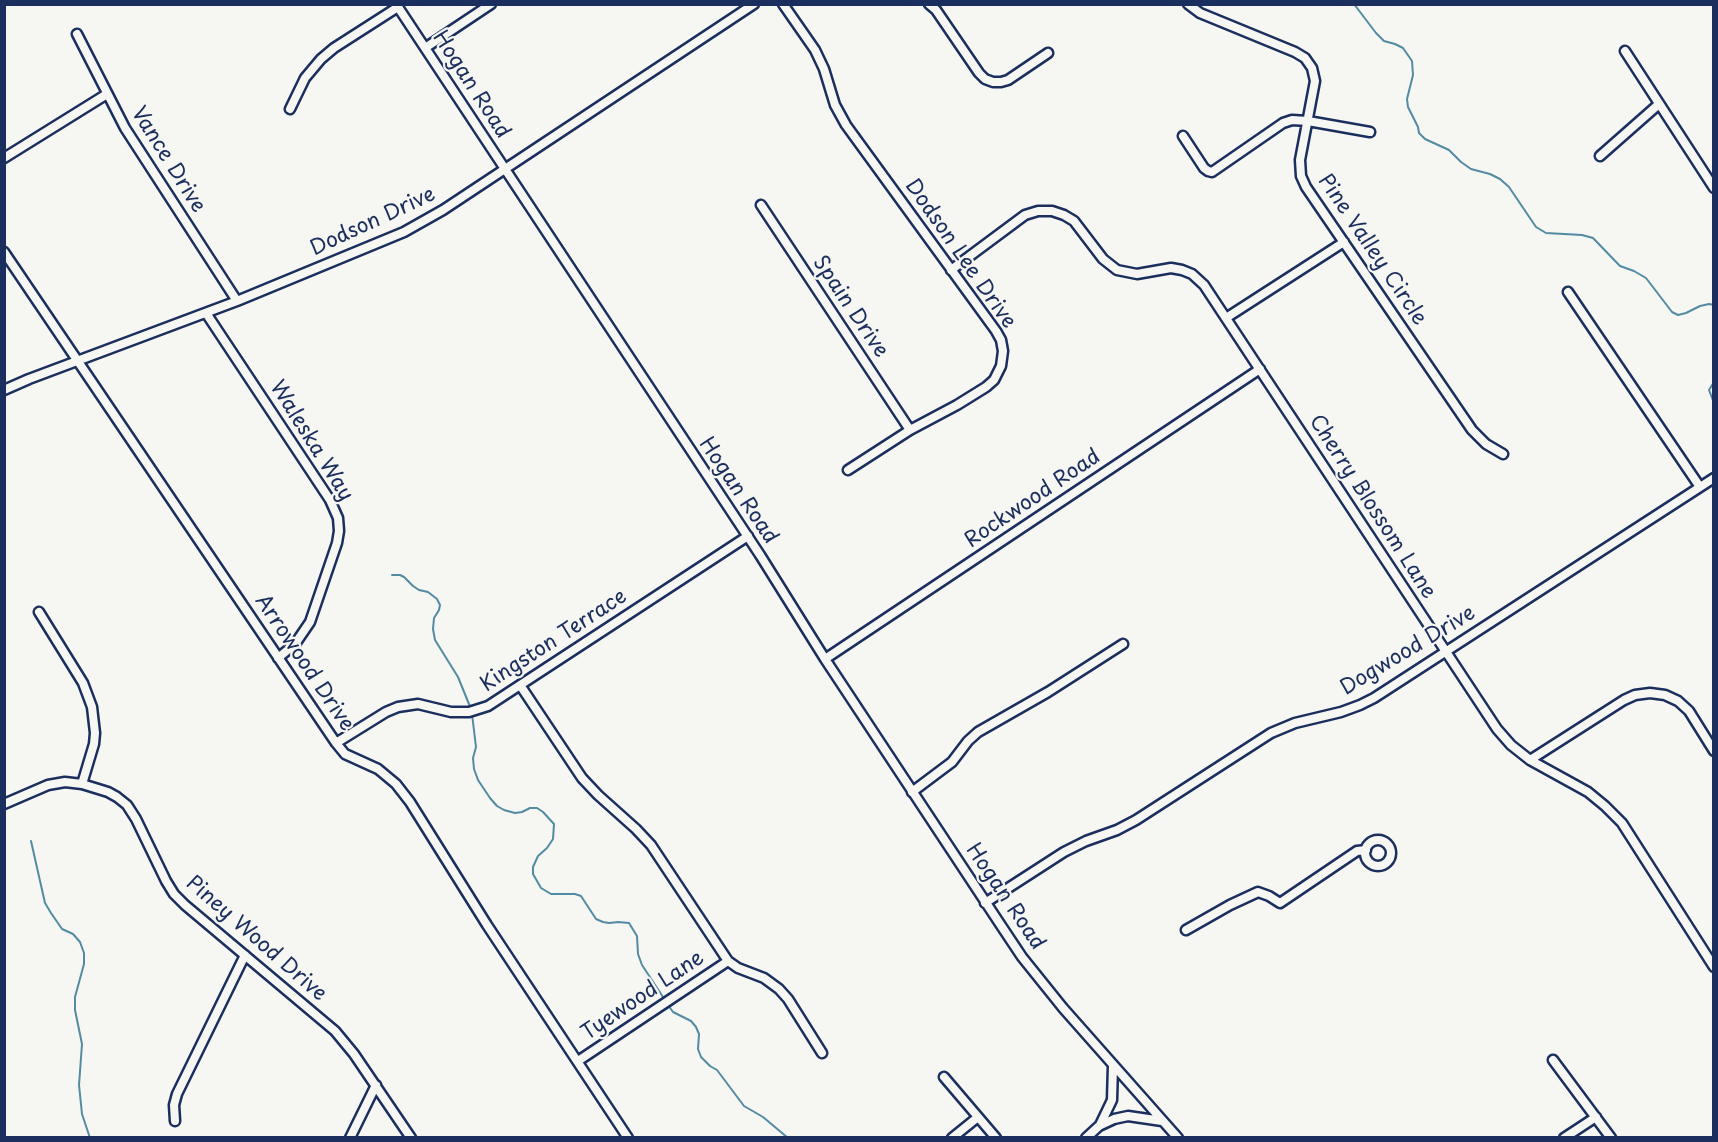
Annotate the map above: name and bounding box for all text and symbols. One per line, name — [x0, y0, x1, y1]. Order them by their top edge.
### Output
street label: Hogan Road — [427, 26, 515, 144]
street label: Vance Drive — [125, 102, 211, 218]
street label: Pine Valley Circle — [1312, 170, 1432, 330]
street label: Dodson Lee Drive — [899, 174, 1021, 334]
street label: Dodson Drive — [306, 182, 440, 262]
street label: Spain Drive — [807, 251, 893, 363]
street label: Waleska Way — [264, 376, 358, 506]
street label: Cherry Blossom Lane — [1303, 410, 1441, 604]
street label: Hogan Road — [693, 433, 783, 549]
street label: Rockwood Road — [960, 444, 1106, 554]
street label: Kingston Terrace — [476, 584, 632, 698]
street label: Arrowood Drive — [249, 590, 359, 736]
street label: Dogwood Drive — [1336, 601, 1480, 701]
street label: Hogan Road — [960, 839, 1050, 955]
street label: Piney Wood Drive — [180, 871, 332, 1007]
street label: Tyewood Lane — [577, 946, 709, 1046]

